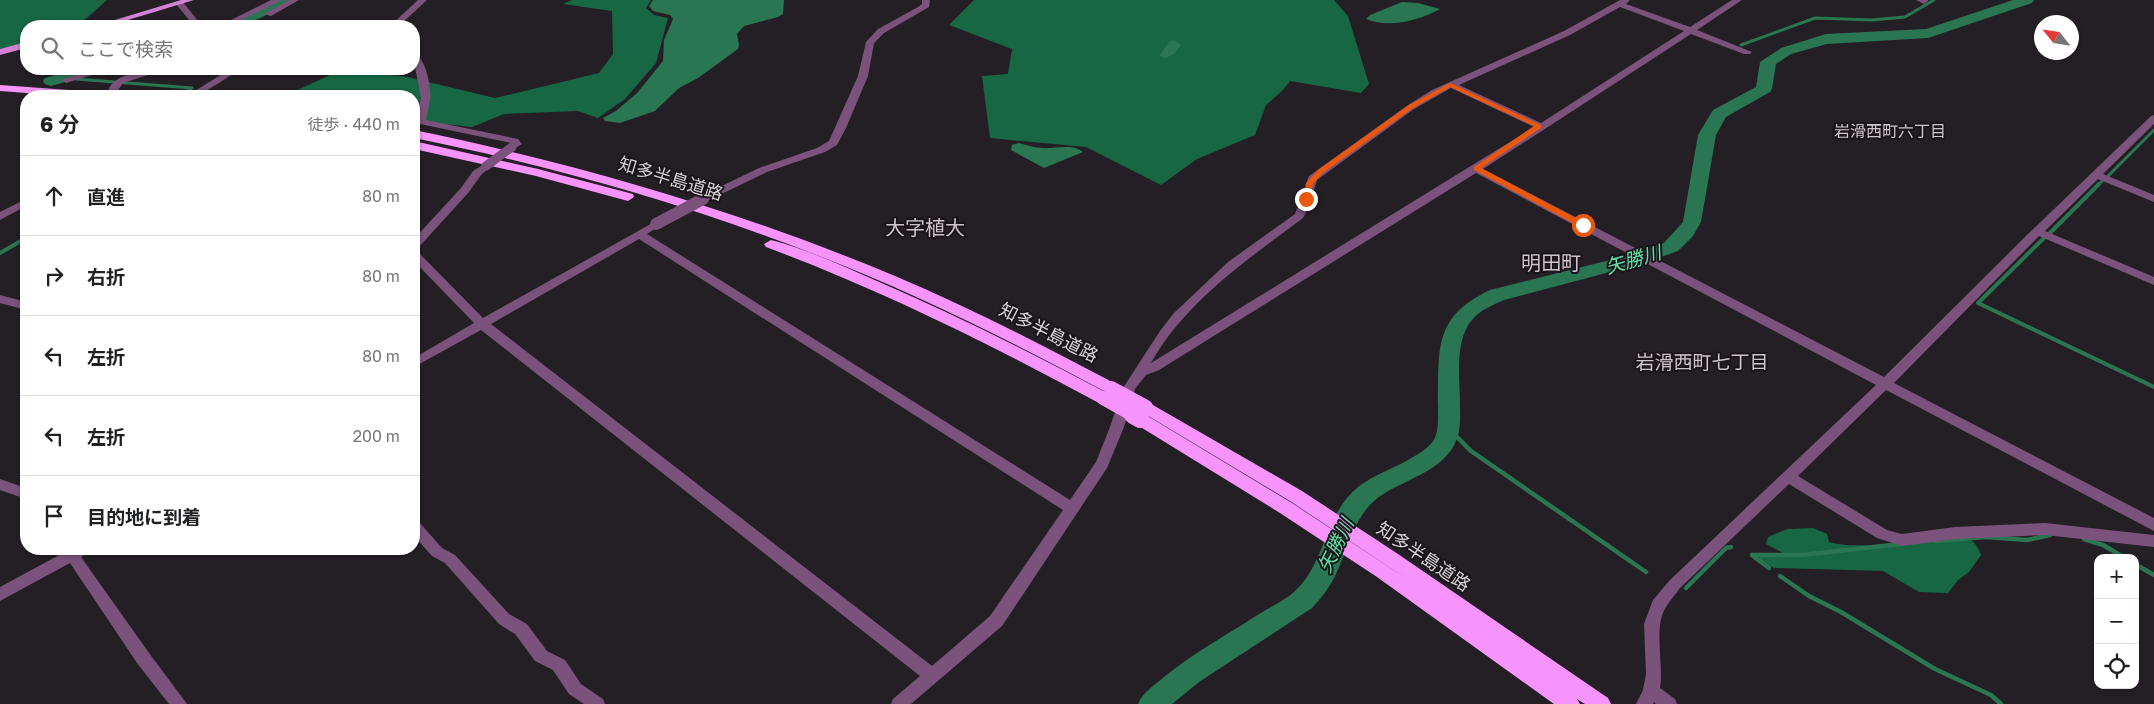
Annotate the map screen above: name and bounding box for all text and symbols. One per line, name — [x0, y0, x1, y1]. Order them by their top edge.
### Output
north arrow — [2034, 15, 2079, 60]
search box — [20, 20, 420, 75]
icon: search — [38, 34, 66, 62]
text: ここで検索 — [78, 37, 173, 60]
text: 6 分 — [40, 111, 80, 137]
text: 徒歩 · 440 m — [308, 114, 400, 134]
district label: 岩滑西町六丁目 — [1834, 121, 1946, 141]
street label: 知多半島道路 — [616, 152, 726, 204]
icon: ahead — [40, 182, 68, 210]
text: 直進 — [87, 185, 125, 208]
text: 80 m — [362, 186, 400, 206]
route end — [1295, 188, 1318, 211]
route start — [1572, 214, 1595, 237]
district label: 大字植大 — [885, 215, 965, 239]
water label: 矢勝川 — [1602, 240, 1665, 278]
district label: 明田町 — [1521, 250, 1581, 274]
icon: right — [40, 262, 68, 290]
text: 右折 — [87, 265, 125, 288]
text: 80 m — [362, 266, 400, 286]
street label: 知多半島道路 — [996, 298, 1102, 366]
icon: left — [40, 342, 68, 370]
text: 左折 — [87, 345, 125, 368]
text: 80 m — [362, 346, 400, 366]
district label: 岩滑西町七丁目 — [1635, 350, 1769, 373]
icon: left — [40, 422, 68, 450]
text: 左折 — [87, 425, 125, 448]
text: 200 m — [353, 426, 400, 446]
icon: arrive — [40, 502, 68, 530]
text: 目的地に到着 — [87, 505, 201, 528]
water label: 矢勝川 — [1312, 513, 1359, 576]
street label: 知多半島道路 — [1373, 517, 1475, 595]
map controls — [2094, 554, 2139, 689]
button: + — [2094, 554, 2139, 599]
button: − — [2094, 599, 2139, 644]
button: locate — [2094, 644, 2139, 689]

